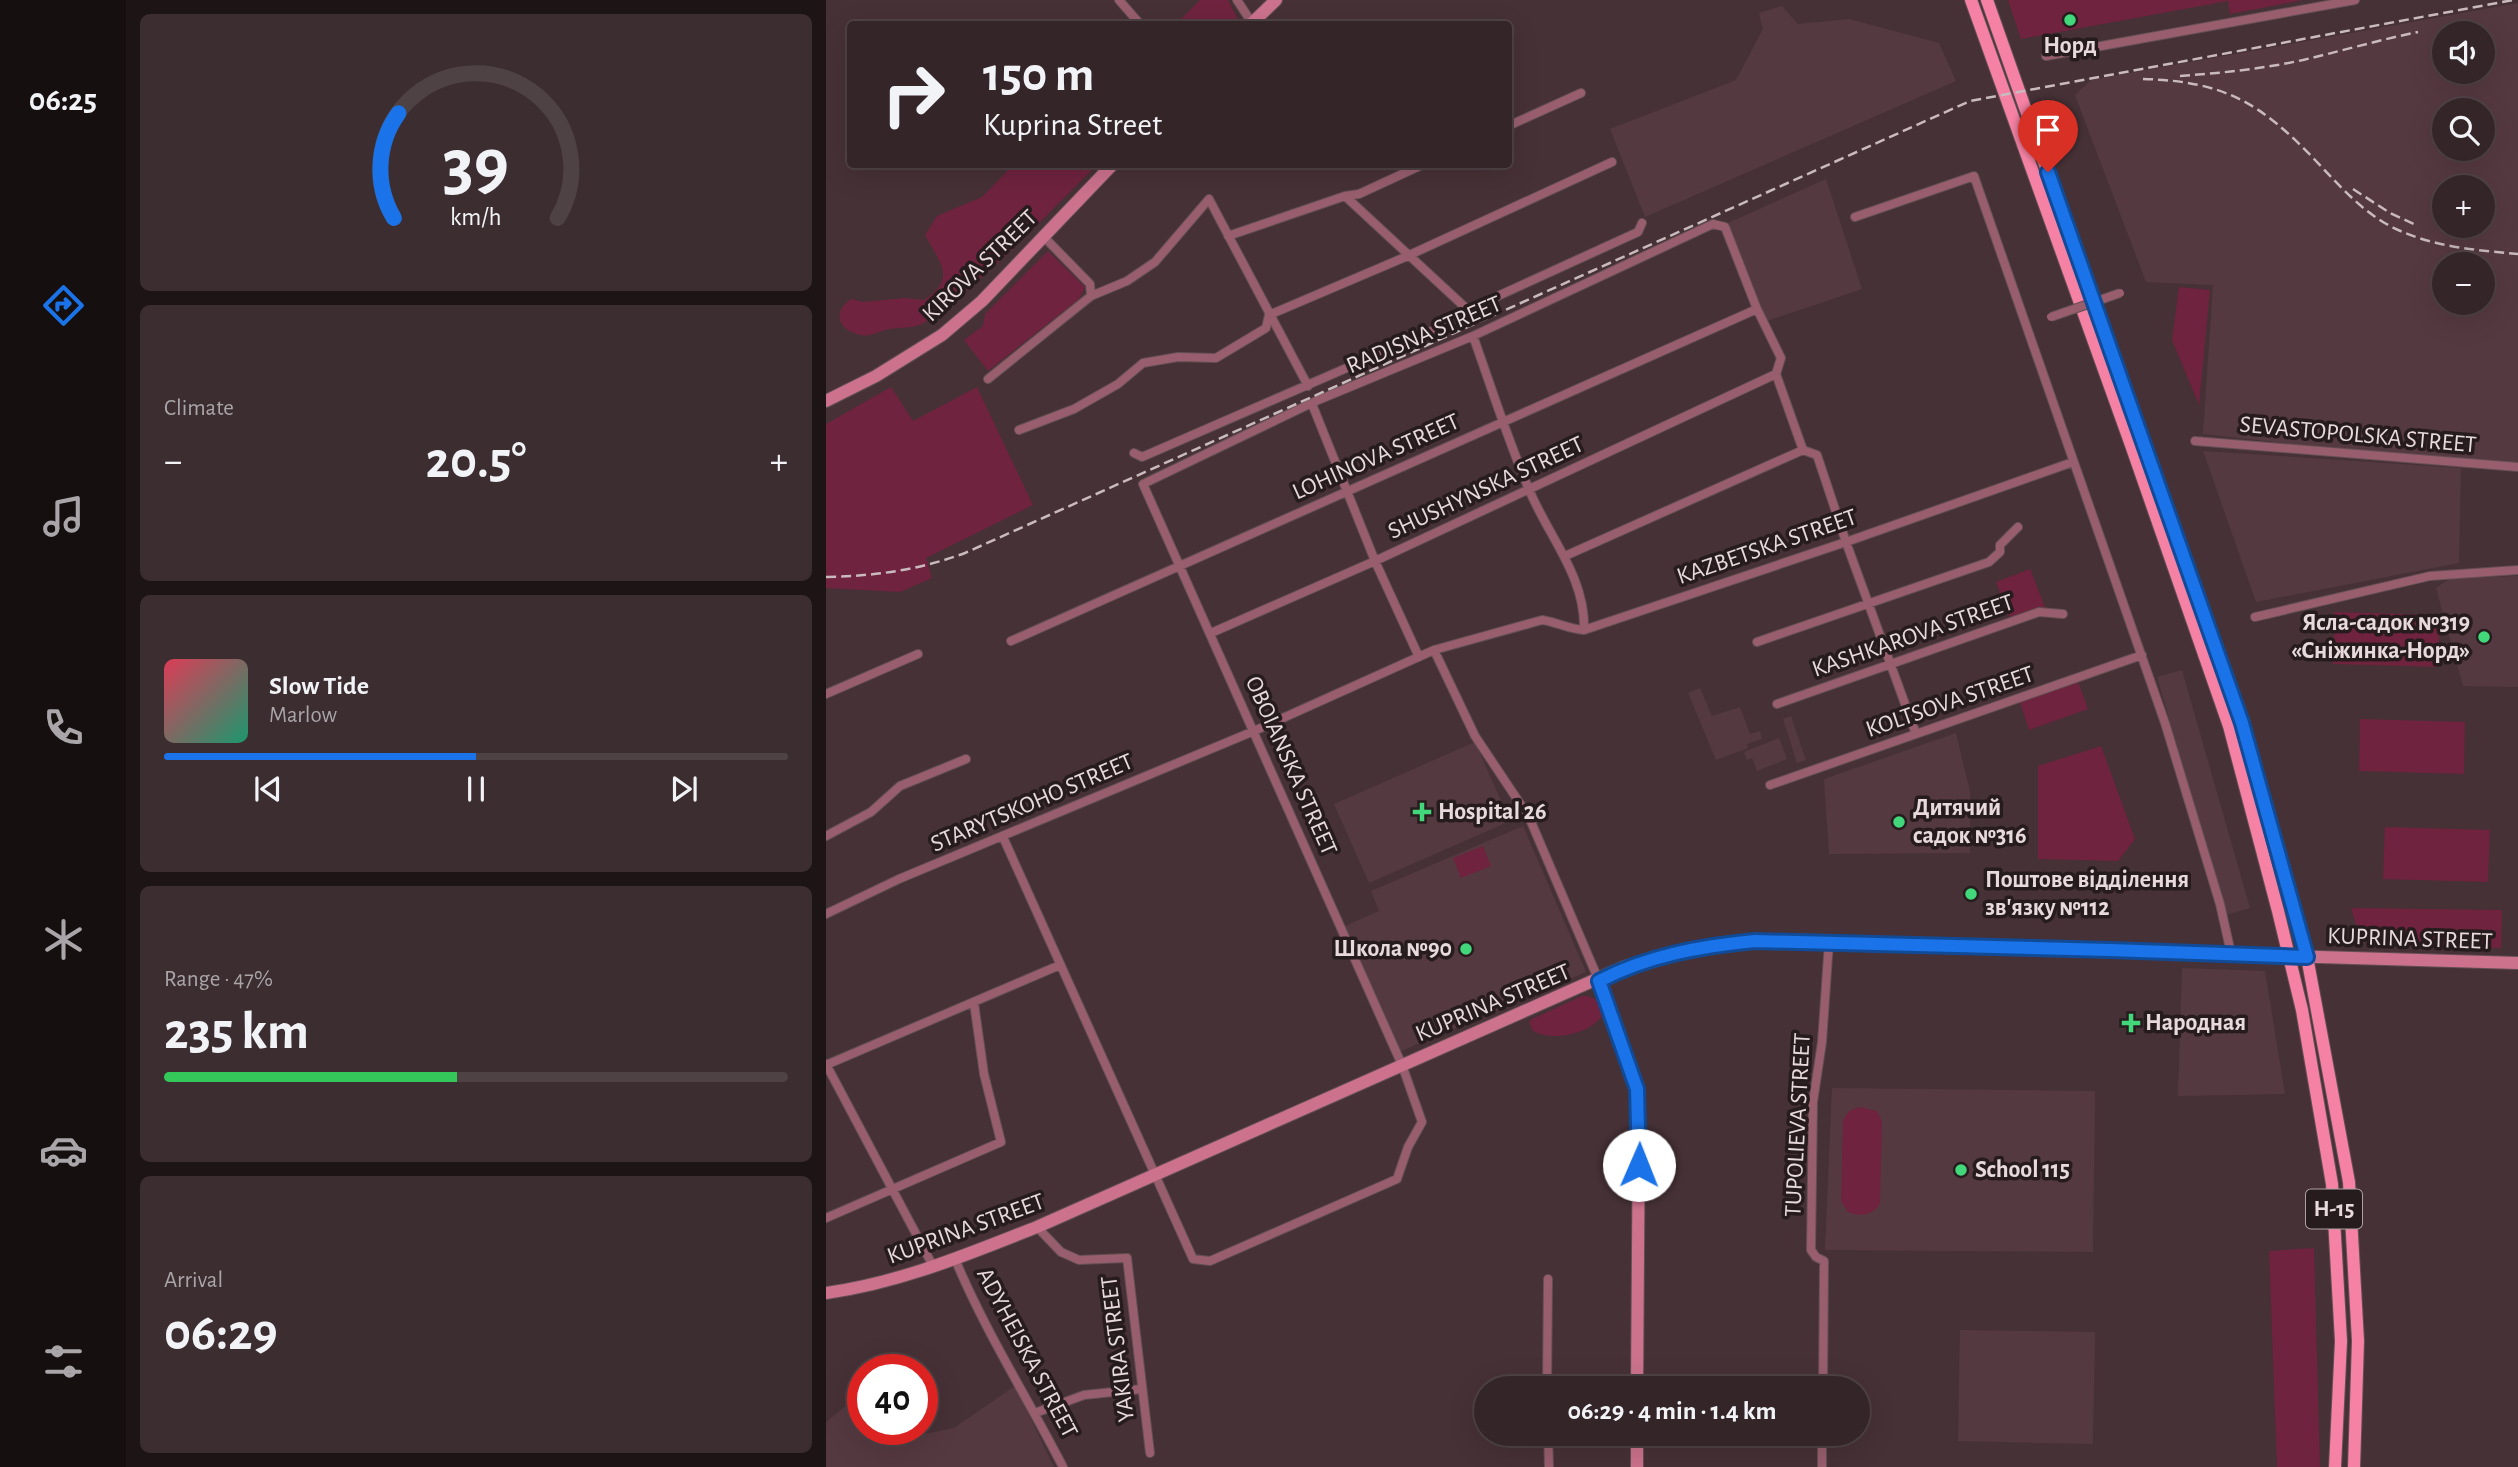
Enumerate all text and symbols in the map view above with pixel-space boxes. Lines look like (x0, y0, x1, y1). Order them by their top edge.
marker: Норд (2062, 12, 2078, 28)
map controls (2432, 21, 2495, 315)
button: sound (2432, 21, 2495, 84)
place label: Норд (2043, 34, 2097, 58)
icon: right (868, 49, 959, 140)
text: 150 m (983, 51, 1094, 100)
text: 06:25 (29, 84, 97, 116)
button: search (2432, 98, 2495, 161)
pin (2018, 100, 2078, 172)
text: Kuprina Street (983, 109, 1162, 141)
icon: arrive (2029, 111, 2067, 149)
text: 39 (443, 131, 509, 204)
button: + (2432, 175, 2495, 238)
text: km/h (450, 205, 502, 230)
street label: KIROVA STREET (918, 205, 1042, 326)
button: − (2432, 252, 2495, 315)
icon: directions (39, 281, 88, 330)
street label: RADISNA STREET (1343, 292, 1505, 378)
text: Climate (164, 397, 234, 420)
street label: LOHINOVA STREET (1289, 409, 1463, 505)
street label: SEVASTOPOLSKA STREET (2239, 413, 2478, 457)
street label: SHUSHYNSKA STREET (1385, 432, 1588, 544)
text: 20.5° (425, 435, 527, 487)
text: − (164, 443, 182, 481)
text: + (770, 443, 788, 481)
icon: music (39, 492, 88, 541)
street label: KAZBETSKA STREET (1674, 505, 1860, 589)
street label: KASHKAROVA STREET (1809, 590, 2017, 682)
place label: Ясла-садок №319 «Сніжинка-Норд» (2291, 611, 2470, 663)
marker: Ясла-садок №319 «Сніжинка-Норд» (2476, 629, 2492, 645)
street label: KOLTSOVA STREET (1863, 662, 2037, 742)
text: Slow Tide (269, 673, 369, 699)
street label: OBOIANSKA STREET (1241, 673, 1341, 859)
icon: phone (39, 703, 88, 752)
text: Marlow (269, 704, 337, 727)
street label: STARYTSKOHO STREET (927, 749, 1137, 856)
icon: previous (249, 770, 287, 808)
icon: pause (457, 770, 495, 808)
icon: next (665, 770, 703, 808)
place label: Дитячий садок №316 (1913, 796, 2027, 848)
place label: Hospital 26 (1438, 800, 1546, 824)
marker: Hospital 26 (1412, 802, 1432, 822)
marker: Дитячий садок №316 (1891, 814, 1907, 830)
place label: Поштове відділення зв'язку №112 (1985, 868, 2189, 920)
marker: Поштове відділення зв'язку №112 (1963, 886, 1979, 902)
icon: climate (39, 915, 88, 964)
street label: KUPRINA STREET (2327, 924, 2493, 954)
place label: Школа №90 (1334, 937, 1452, 961)
marker: Школа №90 (1458, 941, 1474, 957)
street label: KUPRINA STREET (1412, 960, 1574, 1046)
text: Range · 47% (164, 968, 273, 991)
text: 235 km (164, 1006, 309, 1058)
place label: Народная (2145, 1011, 2246, 1035)
marker: Народная (2123, 1015, 2139, 1031)
street label: TUPOLIEVA STREET (1781, 1032, 1815, 1218)
icon: car (39, 1126, 88, 1175)
position arrow (1602, 1128, 1676, 1202)
place label: School 115 (1975, 1158, 2070, 1182)
marker: School 115 (1953, 1162, 1969, 1178)
street label: KUPRINA STREET (884, 1189, 1048, 1269)
road number: Н-15 (2306, 1190, 2362, 1228)
street label: ADYHEISKA STREET (972, 1264, 1082, 1442)
text: Arrival (164, 1269, 223, 1292)
street label: YAKIRA STREET (1097, 1274, 1139, 1423)
text: 06:29 (164, 1307, 278, 1359)
icon: filters (39, 1337, 88, 1386)
speed limit sign: 40 (847, 1354, 938, 1445)
text: 06:29 · 4 min · 1.4 km (1567, 1398, 1777, 1424)

